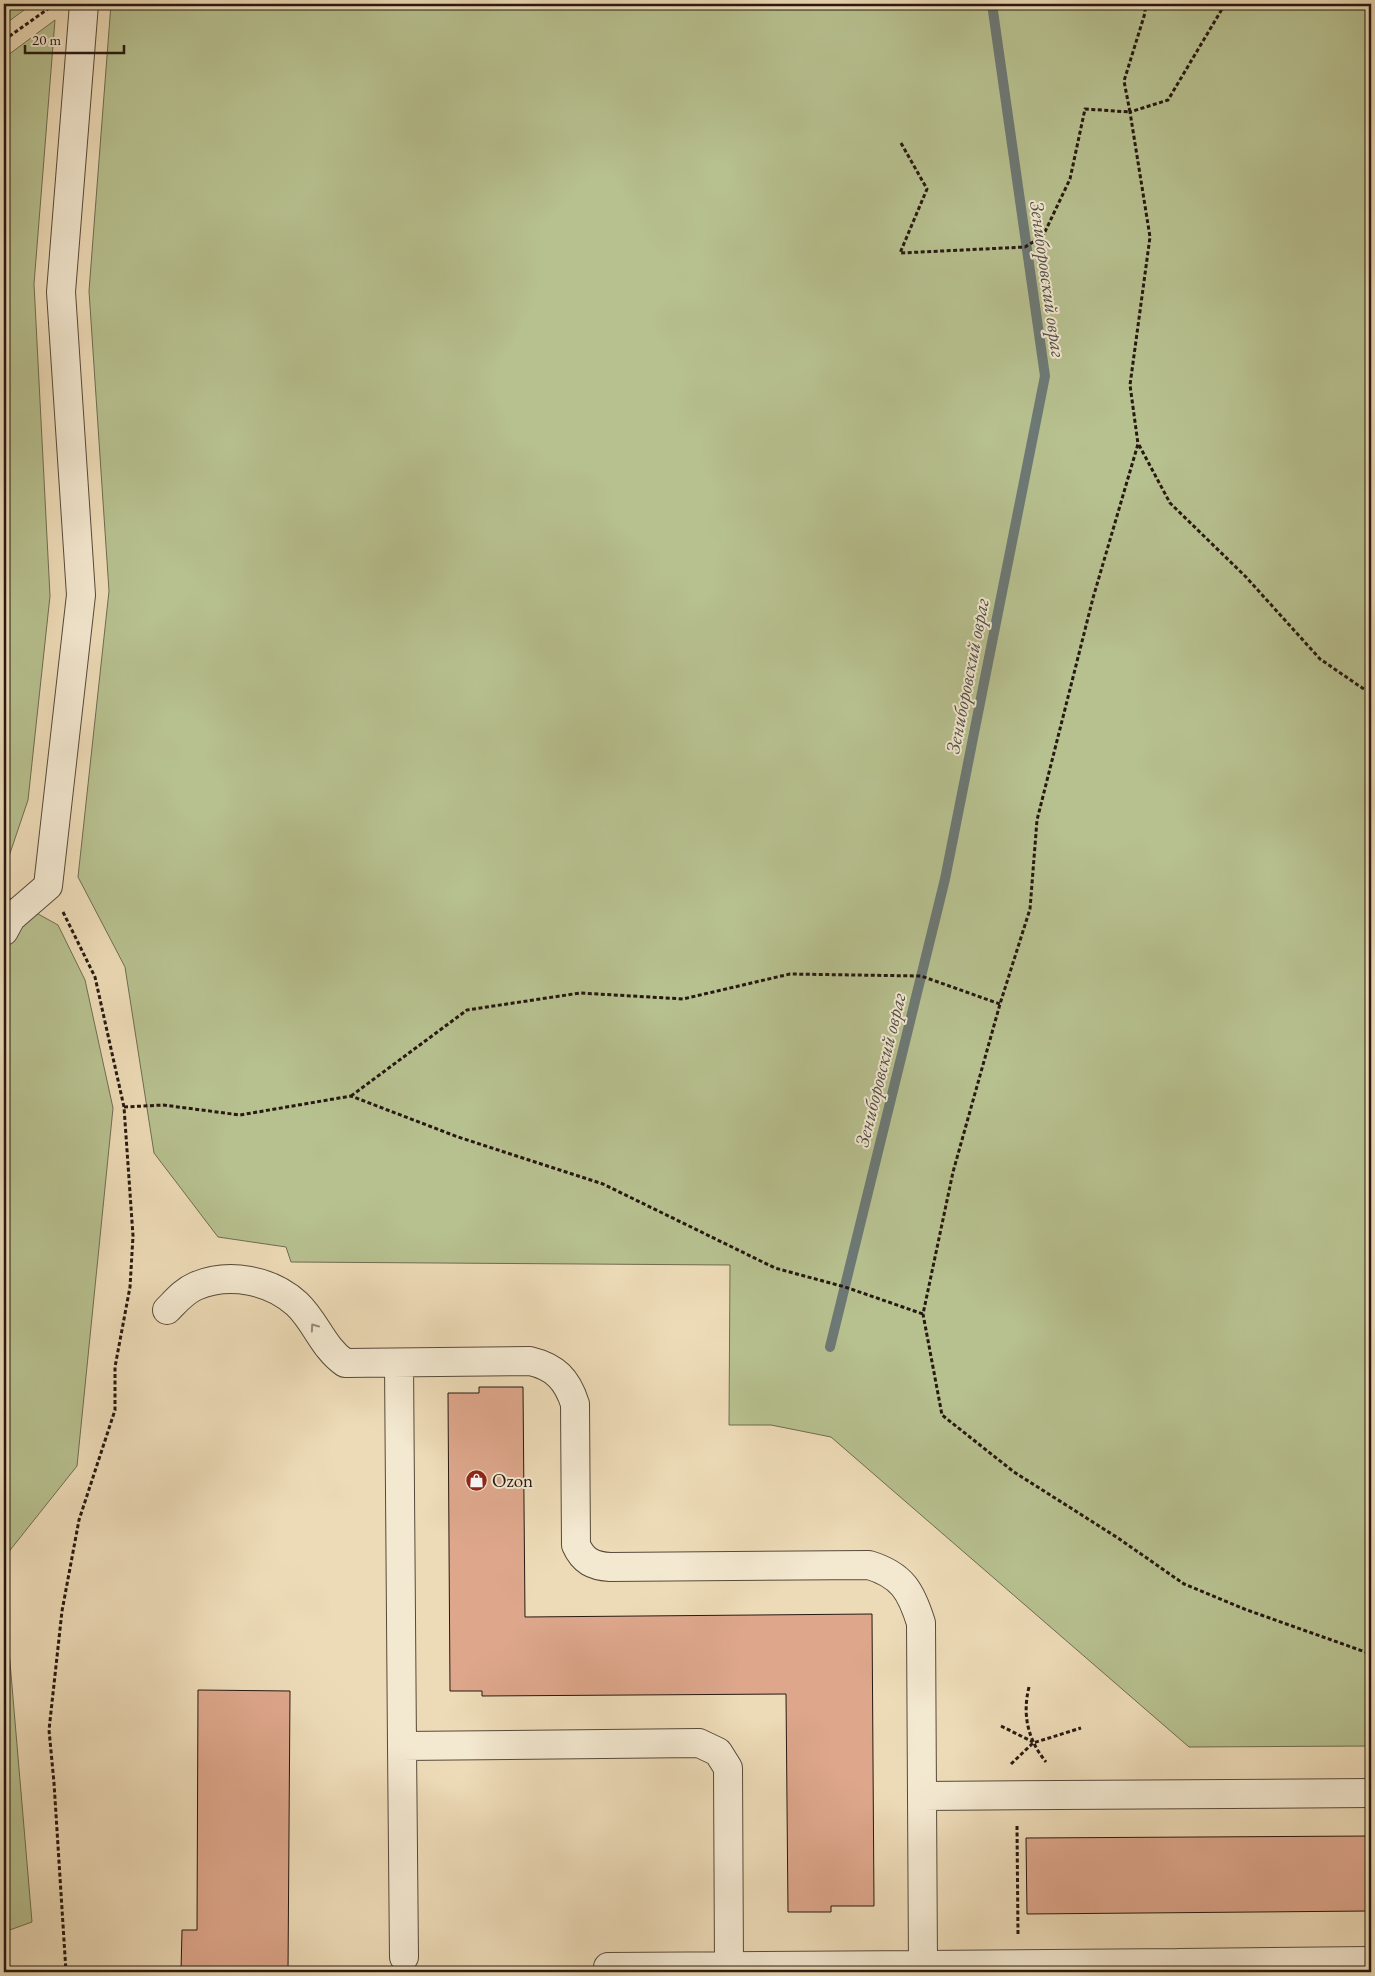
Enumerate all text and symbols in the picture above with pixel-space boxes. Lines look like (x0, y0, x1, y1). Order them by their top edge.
scale bar (25, 22, 124, 54)
text: 20 m (32, 30, 61, 49)
water label: Зениборовский овраг (1024, 199, 1072, 360)
water label: Зениборовский овраг (939, 595, 995, 756)
water label: Зениборовский овраг (848, 990, 912, 1150)
one-way arrow (311, 1323, 320, 1332)
shop icon: Ozon (464, 1468, 488, 1492)
place label: Ozon (492, 1468, 533, 1493)

